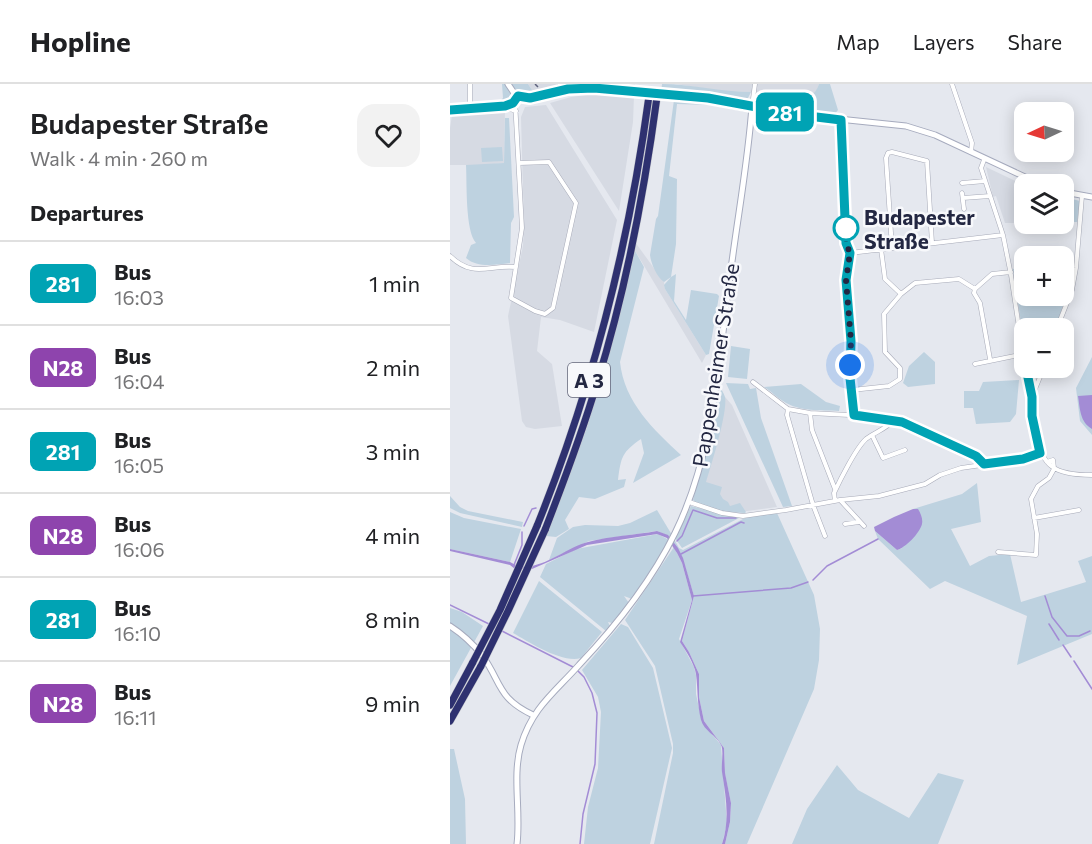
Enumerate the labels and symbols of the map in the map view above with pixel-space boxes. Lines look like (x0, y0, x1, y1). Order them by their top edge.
line badge: 281 (750, 93, 820, 132)
north arrow (1014, 102, 1074, 162)
place label: Budapester Straße (864, 204, 975, 253)
marker: Budapester Straße (833, 215, 859, 241)
street label: Pappenheimer Straße (687, 261, 743, 469)
your location (835, 350, 865, 380)
road number: A 3 (568, 363, 610, 397)

